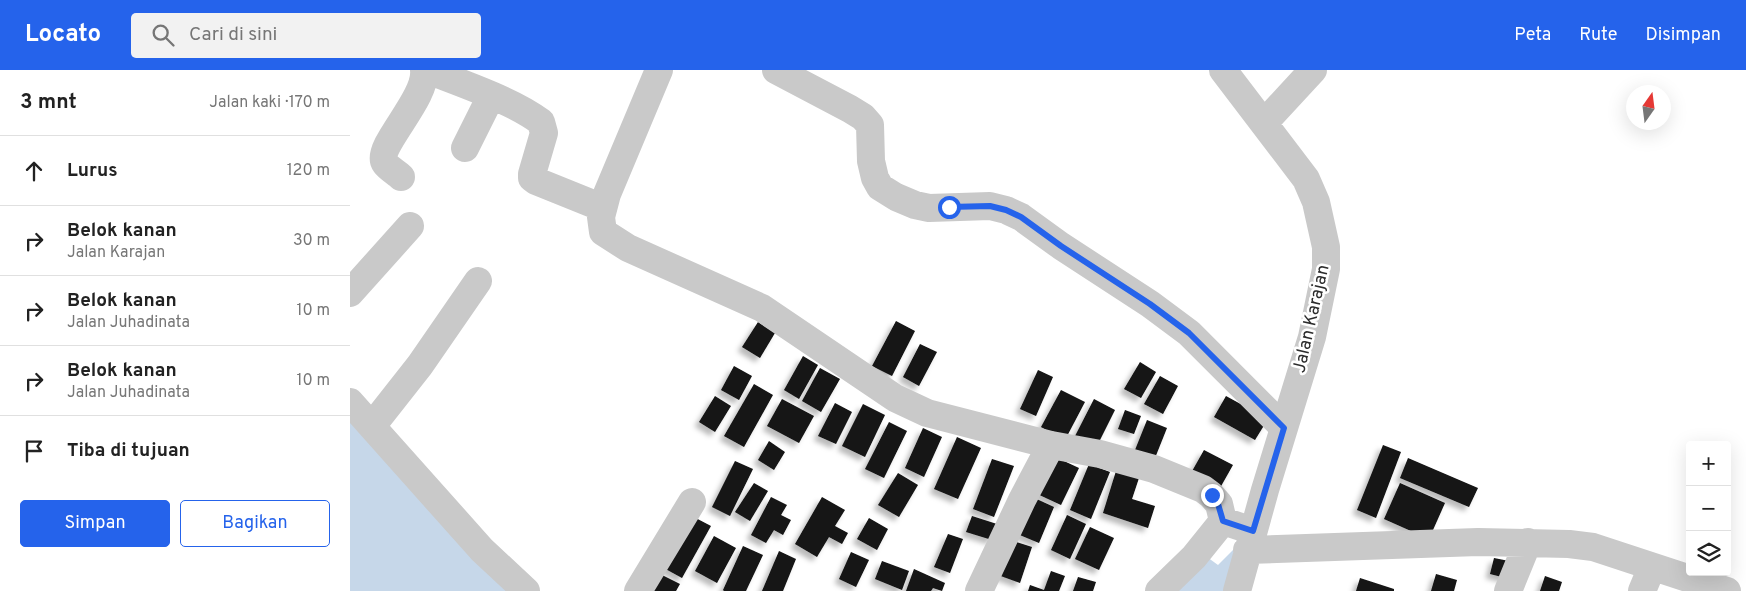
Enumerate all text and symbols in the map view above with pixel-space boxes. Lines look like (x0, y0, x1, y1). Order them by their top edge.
search box (131, 13, 481, 58)
text: Locato (25, 20, 101, 50)
icon: search (149, 21, 177, 49)
text: Cari di sini (189, 23, 277, 47)
text: Peta (1514, 24, 1551, 47)
text: Rute (1579, 24, 1617, 47)
text: Disimpan (1645, 24, 1721, 47)
north arrow (1626, 85, 1671, 130)
text: 3 mnt (20, 89, 77, 116)
text: Jalan kaki · 170 m (209, 93, 330, 113)
icon: ahead (20, 157, 48, 185)
text: Lurus (67, 159, 118, 183)
text: 120 m (287, 161, 330, 181)
route start (938, 196, 961, 219)
text: Belok kanan (67, 219, 177, 243)
icon: right (20, 227, 48, 255)
text: 30 m (293, 231, 330, 251)
text: Jalan Karajan (67, 243, 165, 263)
street label: Jalan Karajan (1288, 263, 1336, 375)
text: Belok kanan (67, 289, 177, 313)
icon: right (20, 297, 48, 325)
text: 10 m (296, 301, 330, 321)
text: Jalan Juhadinata (67, 313, 190, 333)
text: Belok kanan (67, 359, 177, 383)
icon: right (20, 367, 48, 395)
text: 10 m (296, 371, 330, 391)
text: Jalan Juhadinata (67, 383, 190, 403)
icon: arrive (20, 437, 48, 465)
text: Tiba di tujuan (67, 439, 190, 463)
map controls (1686, 441, 1731, 576)
button: + (1686, 441, 1731, 486)
route end (1201, 484, 1224, 507)
button: − (1686, 486, 1731, 531)
button: Simpan (20, 500, 170, 547)
button: Bagikan (180, 500, 330, 547)
button: layers (1686, 531, 1731, 576)

